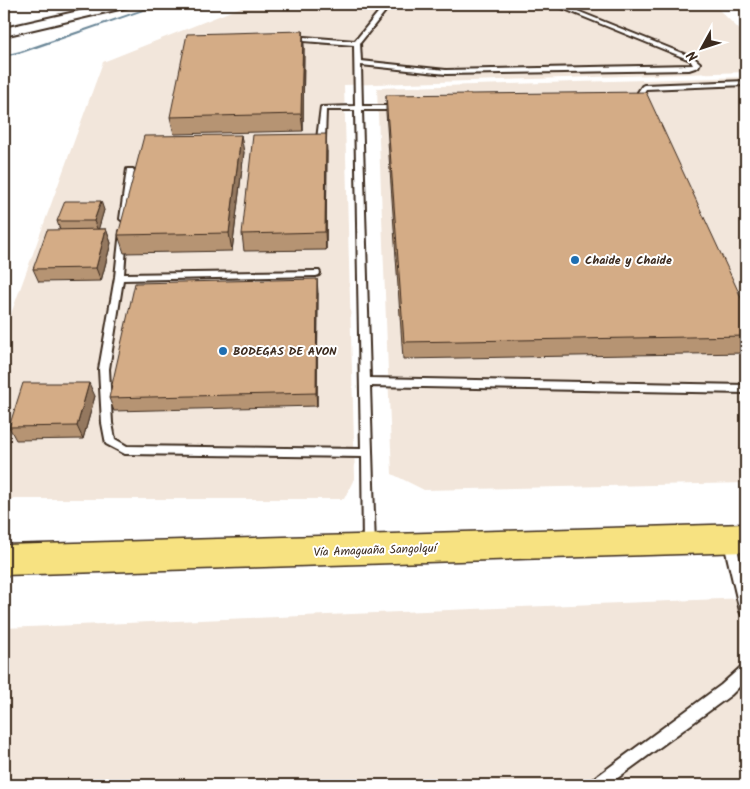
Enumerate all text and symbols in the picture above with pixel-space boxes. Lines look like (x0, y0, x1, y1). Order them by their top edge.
north arrow (678, 22, 728, 72)
text: N (681, 45, 704, 66)
place label: Chaide y Chaide (585, 251, 672, 270)
marker: Chaide y Chaide (569, 254, 581, 266)
place label: BODEGAS DE AVON (233, 342, 337, 361)
marker: BODEGAS DE AVON (217, 345, 229, 357)
street label: Vía Amaguaña Sangolquí (313, 539, 439, 562)

